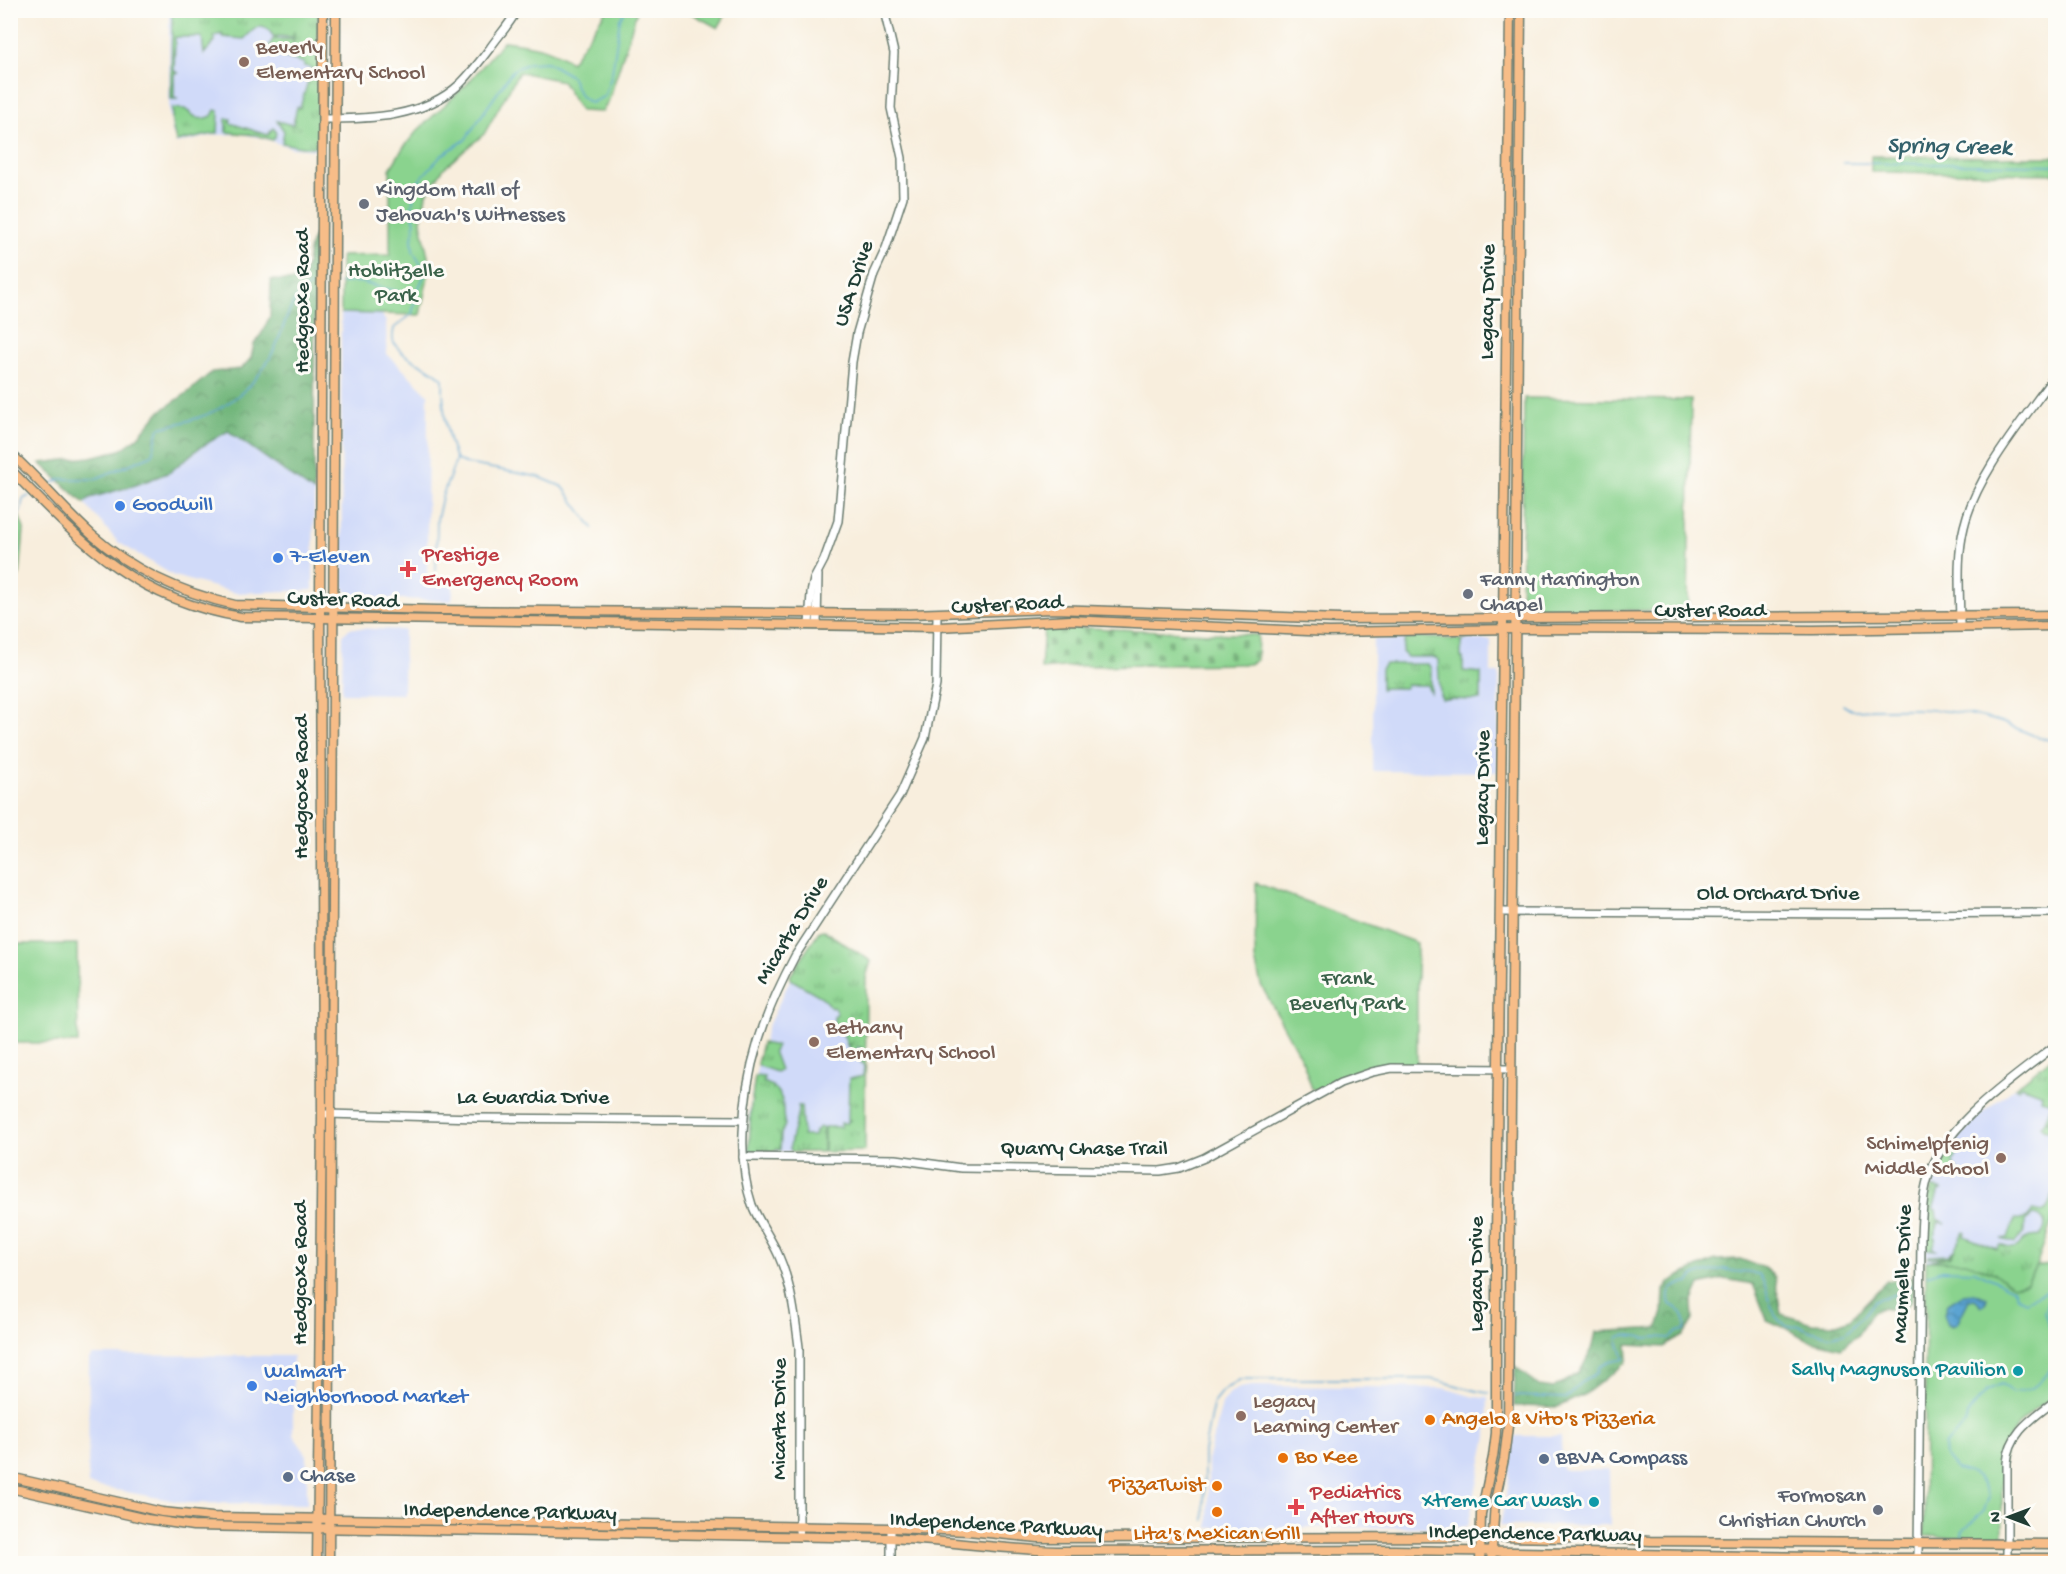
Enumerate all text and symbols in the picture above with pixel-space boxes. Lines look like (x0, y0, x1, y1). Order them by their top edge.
place label: Beverly Elementary School (255, 36, 426, 87)
marker: Beverly Elementary School (237, 55, 251, 69)
water label: Spring Creek (1887, 132, 2014, 164)
place label: Kingdom Hall of Jehovah's Witnesses (376, 178, 566, 229)
marker: Kingdom Hall of Jehovah's Witnesses (357, 197, 371, 211)
street label: Hedgcoxe Road (291, 227, 317, 373)
street label: USA Drive (829, 237, 881, 330)
street label: Legacy Drive (1475, 243, 1503, 360)
park label: Hoblitzelle Park (348, 259, 445, 310)
place label: Goodwill (132, 493, 213, 519)
marker: Goodwill (113, 499, 127, 513)
place label: Prestige Emergency Room (421, 543, 579, 594)
place label: 7-Eleven (289, 545, 370, 571)
marker: 7-Eleven (271, 551, 285, 565)
marker: Prestige Emergency Room (399, 560, 417, 578)
place label: Fanny Harrington Chapel (1479, 568, 1640, 619)
street label: Custer Road (287, 586, 401, 616)
marker: Fanny Harrington Chapel (1461, 587, 1475, 601)
street label: Custer Road (951, 590, 1066, 622)
street label: Custer Road (1654, 599, 1768, 625)
street label: Hedgcoxe Road (290, 713, 316, 859)
street label: Legacy Drive (1470, 729, 1498, 846)
street label: Micarta Drive (750, 872, 836, 990)
street label: Old Orchard Drive (1697, 882, 1860, 908)
park label: Frank Beverly Park (1289, 967, 1406, 1018)
place label: Bethany Elementary School (825, 1016, 996, 1067)
marker: Bethany Elementary School (807, 1035, 821, 1049)
street label: La Guardia Drive (457, 1086, 610, 1112)
place label: Schimelpfenig Middle School (1865, 1132, 1989, 1183)
street label: Quarry Chase Trail (1000, 1137, 1168, 1163)
marker: Schimelpfenig Middle School (1994, 1151, 2008, 1165)
street label: Hedgcoxe Road (289, 1199, 315, 1345)
street label: Maumelle Drive (1889, 1203, 1919, 1344)
street label: Legacy Drive (1465, 1216, 1491, 1332)
street label: Micarta Drive (768, 1357, 794, 1480)
place label: Sally Magnuson Pavilion (1792, 1358, 2007, 1384)
place label: Walmart Neighborhood Market (264, 1360, 470, 1411)
marker: Sally Magnuson Pavilion (2011, 1364, 2025, 1378)
marker: Walmart Neighborhood Market (245, 1379, 259, 1393)
place label: Legacy Learning Center (1253, 1390, 1400, 1441)
place label: Angelo & Vito's Pizzeria (1442, 1407, 1656, 1433)
marker: Legacy Learning Center (1234, 1409, 1248, 1423)
marker: Angelo & Vito's Pizzeria (1423, 1413, 1437, 1427)
place label: Bo Kee (1294, 1445, 1358, 1471)
place label: BBVA Compass (1555, 1446, 1688, 1472)
marker: Bo Kee (1276, 1451, 1290, 1465)
marker: BBVA Compass (1537, 1452, 1551, 1466)
place label: Chase (300, 1464, 356, 1490)
marker: Chase (281, 1470, 295, 1484)
place label: PizzaTwist (1108, 1473, 1207, 1499)
marker: PizzaTwist (1210, 1479, 1224, 1493)
place label: Pediatrics After Hours (1309, 1481, 1414, 1532)
place label: Formosan Christian Church (1719, 1484, 1867, 1535)
north arrow (1979, 1487, 2039, 1547)
place label: Xtreme Car Wash (1421, 1489, 1582, 1515)
marker: Xtreme Car Wash (1587, 1495, 1601, 1509)
street label: Independence Parkway (403, 1498, 617, 1528)
marker: Pediatrics After Hours (1287, 1498, 1305, 1516)
marker: Formosan Christian Church (1871, 1503, 1885, 1517)
marker: Lita's Mexican Grill (1210, 1505, 1224, 1519)
street label: Independence Parkway (889, 1507, 1103, 1545)
text: N (1988, 1511, 2007, 1522)
street label: Independence Parkway (1428, 1520, 1642, 1550)
place label: Lita's Mexican Grill (1133, 1522, 1301, 1548)

